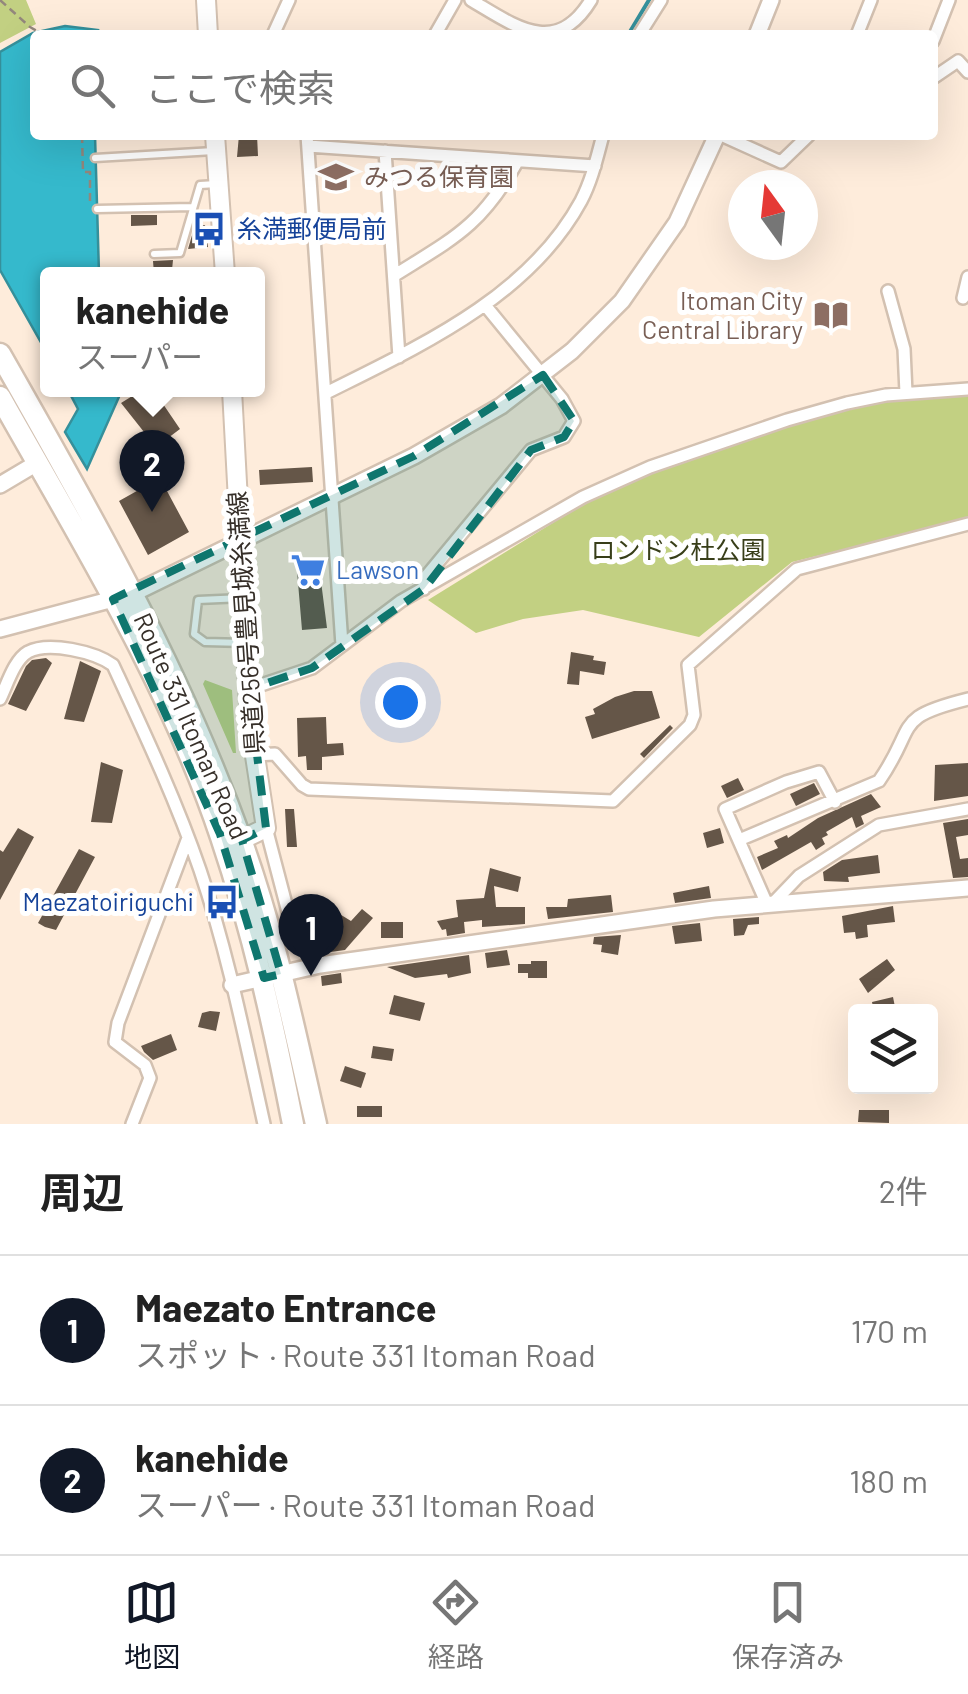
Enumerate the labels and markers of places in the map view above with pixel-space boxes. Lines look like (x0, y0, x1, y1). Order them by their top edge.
school or university icon: みつる保育園 (317, 158, 355, 196)
place label: みつる保育園 (364, 161, 514, 191)
bus stop icon: 糸満郵便局前 (190, 210, 228, 248)
place label: 糸満郵便局前 (237, 213, 387, 243)
place label: Itoman City Central Library (642, 285, 803, 344)
library icon: Itoman City Central Library (812, 296, 850, 334)
pin: 2 (120, 430, 184, 512)
supermarket icon: Lawson (289, 551, 327, 589)
place label: Lawson (336, 554, 419, 584)
bus stop icon: Maezatoiriguchi (203, 883, 241, 921)
place label: Maezatoiriguchi (22, 886, 194, 916)
pin: 1 (278, 894, 344, 976)

